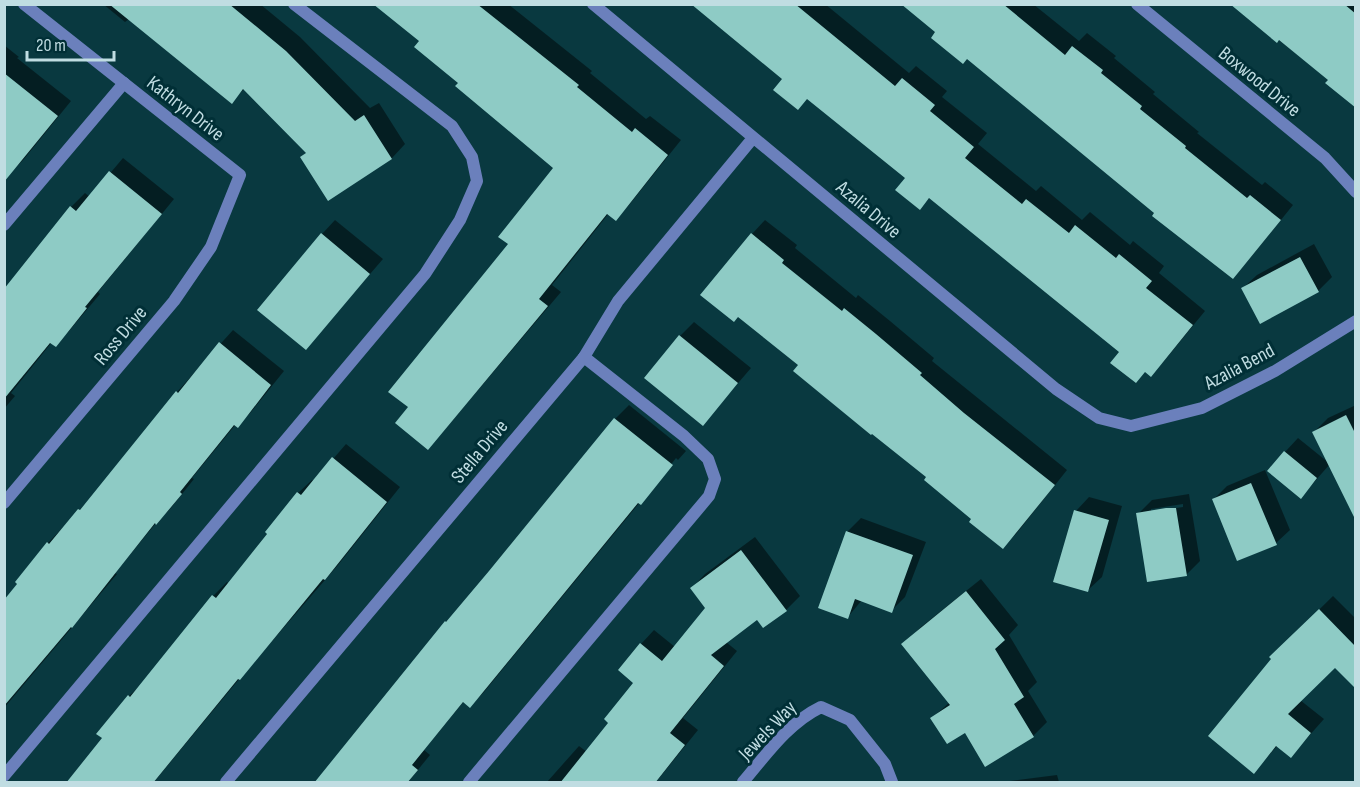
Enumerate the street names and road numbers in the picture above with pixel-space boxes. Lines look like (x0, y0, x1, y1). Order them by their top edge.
street label: Boxwood Drive (1213, 41, 1305, 122)
street label: Kathryn Drive (142, 71, 229, 146)
street label: Azalia Drive (830, 175, 906, 244)
street label: Ross Drive (89, 301, 152, 370)
street label: Azalia Bend (1199, 338, 1279, 396)
street label: Stella Drive (446, 415, 513, 488)
street label: Jewels Way (733, 696, 802, 766)

